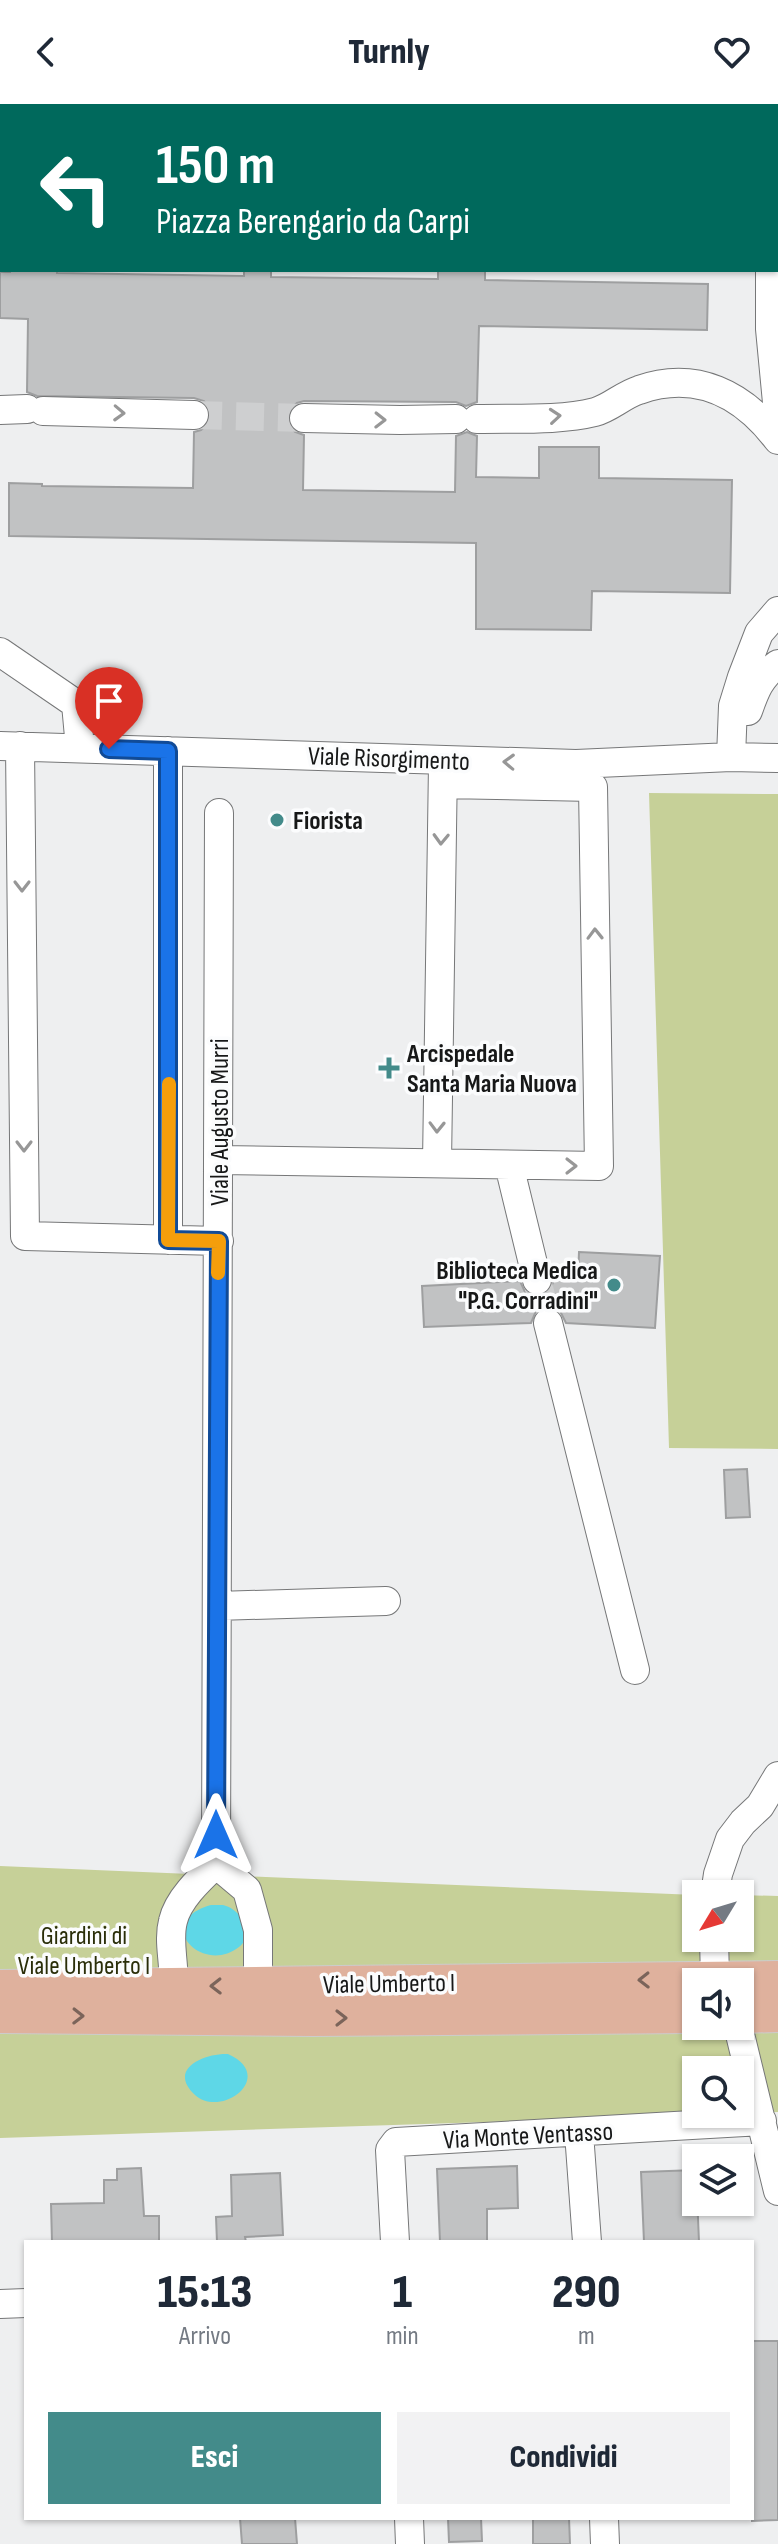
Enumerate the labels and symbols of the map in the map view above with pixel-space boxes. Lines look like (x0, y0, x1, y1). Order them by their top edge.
one-way arrow (113, 404, 126, 421)
one-way arrow (549, 408, 562, 425)
one-way arrow (374, 411, 387, 429)
pin (75, 667, 143, 749)
street label: Viale Risorgimento (308, 741, 470, 778)
one-way arrow (502, 754, 515, 771)
place label: Fiorista (293, 806, 363, 837)
marker: Fiorista (268, 811, 286, 829)
one-way arrow (433, 833, 450, 846)
one-way arrow (13, 880, 31, 893)
one-way arrow (587, 927, 604, 940)
street label: Viale Augusto Murri (205, 1038, 236, 1206)
place label: Arcispedale Santa Maria Nuova (406, 1039, 577, 1100)
marker: Arcispedale Santa Maria Nuova (378, 1057, 400, 1079)
one-way arrow (429, 1121, 446, 1134)
one-way arrow (15, 1140, 33, 1153)
one-way arrow (565, 1157, 578, 1175)
place label: Biblioteca Medica "P.G. Corradini" (436, 1256, 598, 1317)
marker: Biblioteca Medica "P.G. Corradini" (605, 1276, 623, 1294)
position arrow (174, 1793, 258, 1877)
north arrow (682, 1880, 754, 1952)
park label: Giardini di Viale Umberto I (18, 1921, 150, 1982)
street label: Viale Umberto I (323, 1968, 456, 2001)
one-way arrow (637, 1971, 650, 1989)
one-way arrow (209, 1977, 222, 1995)
one-way arrow (72, 2007, 85, 2025)
one-way arrow (335, 2009, 348, 2027)
street label: Via Monte Ventasso (442, 2117, 614, 2156)

